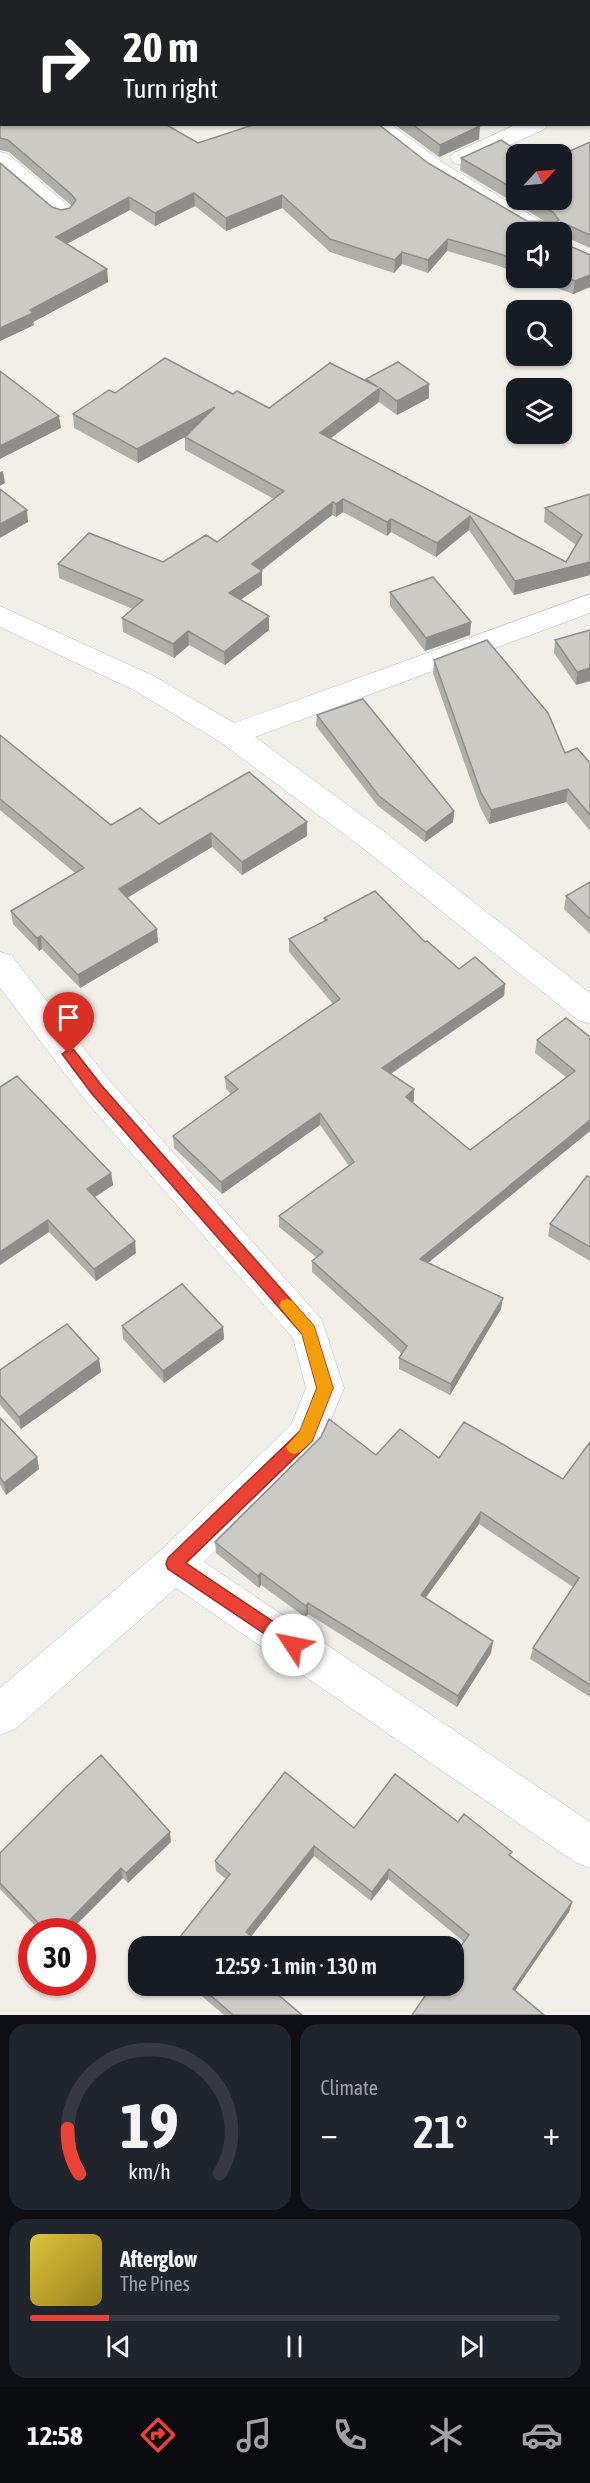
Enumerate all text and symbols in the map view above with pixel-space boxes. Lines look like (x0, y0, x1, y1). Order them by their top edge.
text: 20 m (123, 23, 198, 71)
icon: right (24, 24, 102, 102)
text: Turn right (123, 73, 218, 104)
north arrow (506, 144, 572, 210)
map controls (506, 144, 572, 444)
button: sound (506, 222, 572, 288)
button: search (506, 300, 572, 366)
button: layers (506, 378, 572, 444)
pin (43, 992, 94, 1054)
icon: arrive (52, 1001, 85, 1034)
position arrow (261, 1613, 325, 1677)
speed limit sign: 30 (18, 1918, 96, 1996)
text: 12:59 · 1 min · 130 m (215, 1953, 377, 1979)
text: Climate (321, 2076, 378, 2099)
text: 19 (120, 2090, 179, 2161)
text: 21° (413, 2106, 468, 2158)
text: − (321, 2114, 338, 2152)
text: + (543, 2114, 560, 2152)
text: km/h (128, 2159, 171, 2184)
text: Afterglow (120, 2246, 197, 2272)
text: The Pines (120, 2272, 190, 2295)
icon: previous (102, 2330, 135, 2363)
icon: pause (278, 2330, 311, 2363)
icon: next (455, 2330, 488, 2363)
icon: directions (137, 2414, 179, 2456)
icon: music (233, 2414, 275, 2456)
icon: phone (329, 2414, 371, 2456)
icon: climate (425, 2414, 467, 2456)
icon: car (521, 2414, 563, 2456)
text: 12:58 (27, 2420, 83, 2451)

